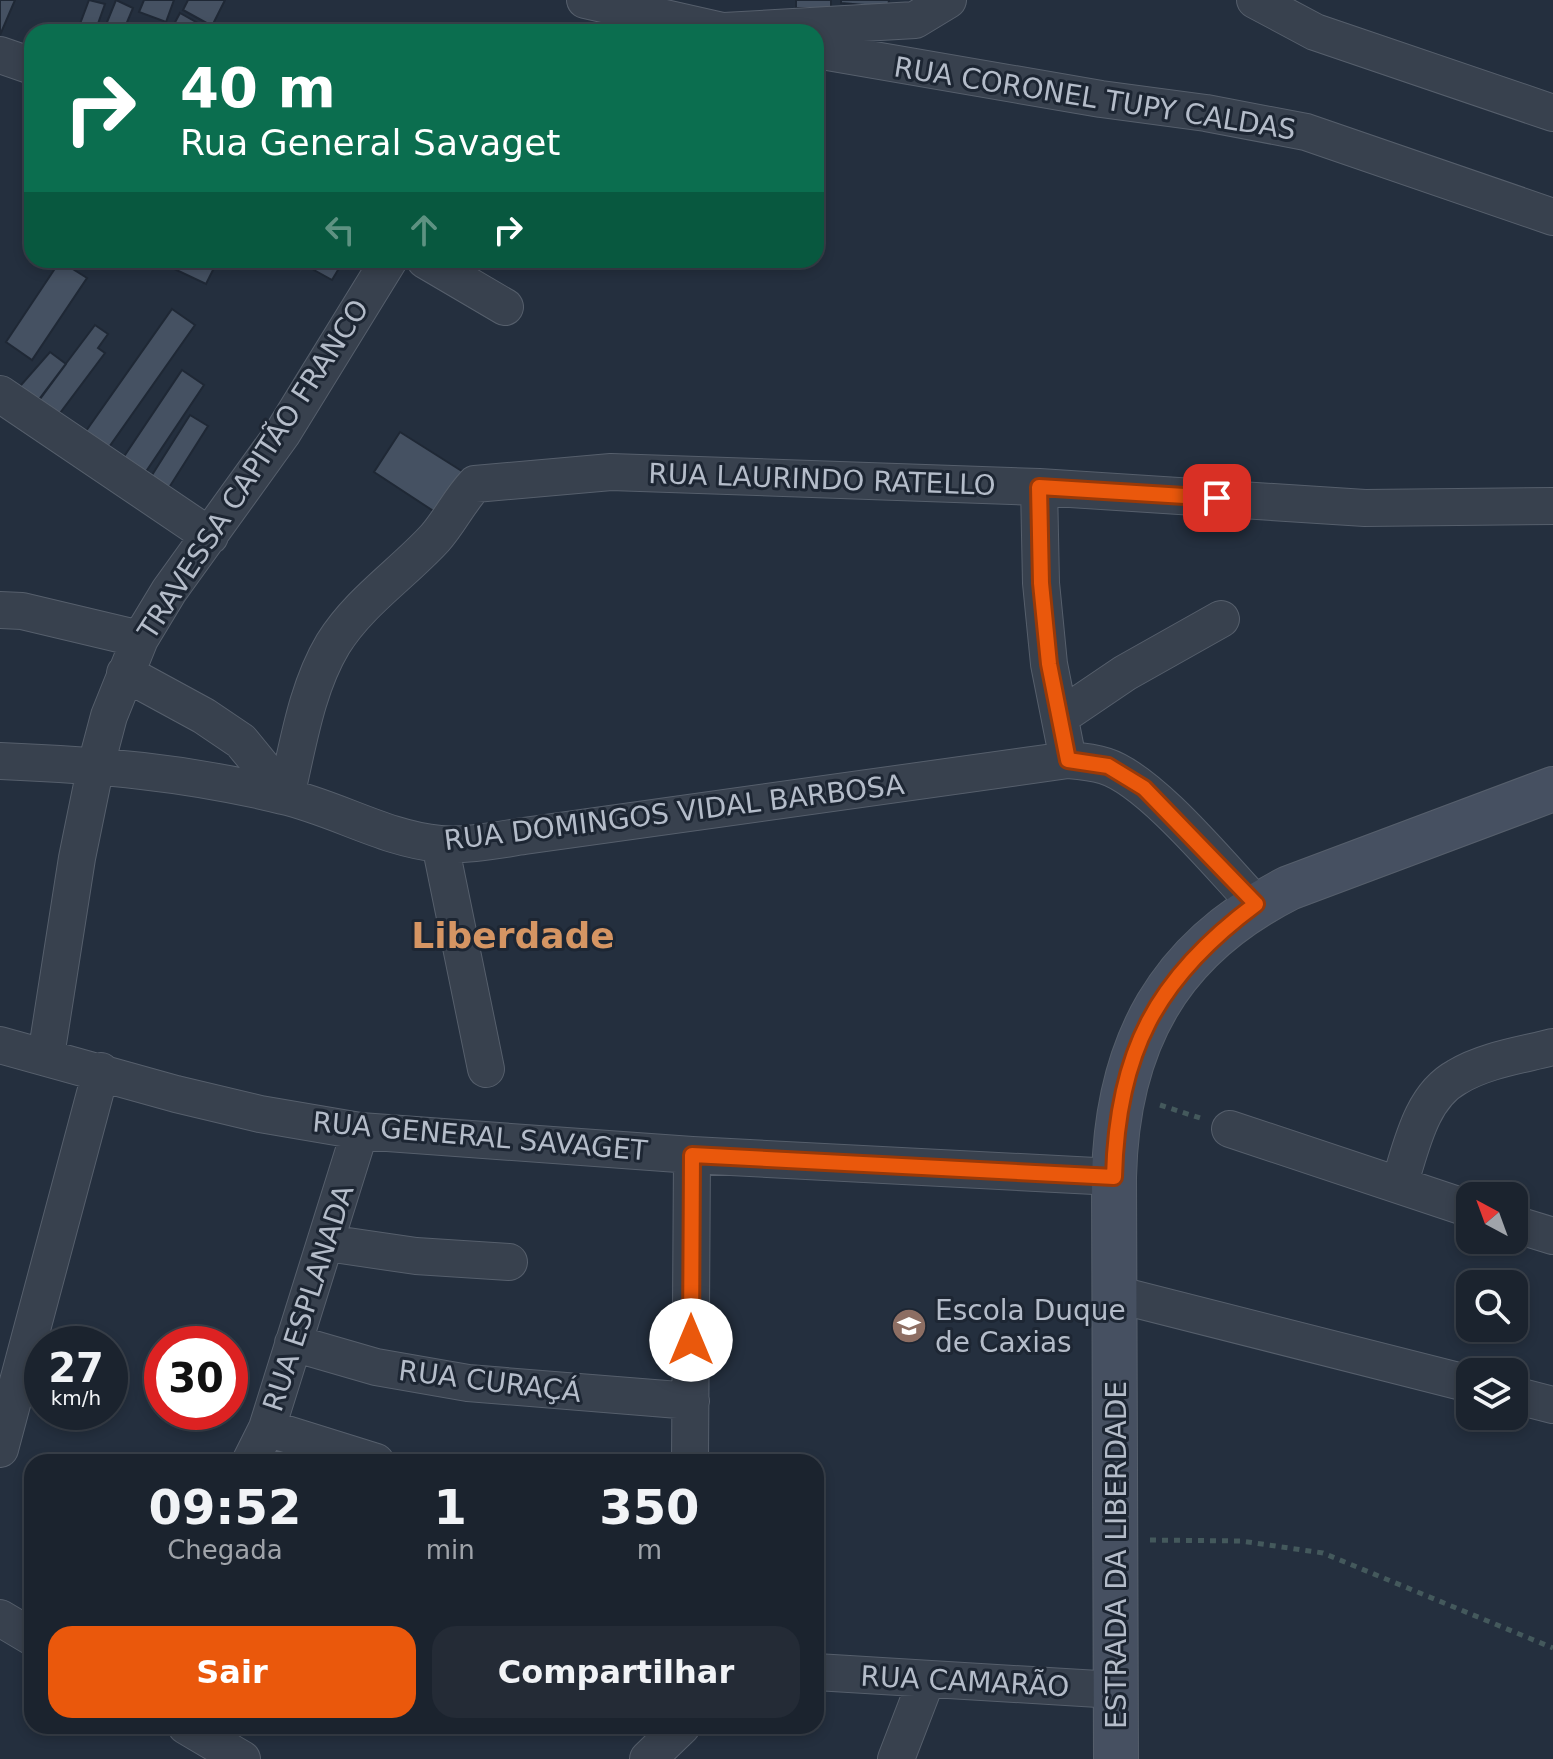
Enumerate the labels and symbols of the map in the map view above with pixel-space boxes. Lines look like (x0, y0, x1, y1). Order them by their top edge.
street label: RUA CORONEL TUPY CALDAS (892, 50, 1298, 147)
street label: TRAVESSA CAPITÃO FRANCO (131, 293, 376, 646)
street label: RUA LAURINDO RATELLO (648, 457, 996, 502)
pin (1183, 464, 1251, 532)
street label: RUA DOMINGOS VIDAL BARBOSA (442, 768, 906, 857)
district label: Liberdade (411, 915, 615, 956)
street label: RUA GENERAL SAVAGET (311, 1105, 650, 1168)
street label: RUA ESPLANADA (256, 1181, 361, 1416)
north arrow (1456, 1182, 1528, 1254)
place label: Escola Duque de Caxias (935, 1294, 1126, 1359)
position arrow (649, 1298, 733, 1382)
school or university icon: Escola Duque de Caxias (890, 1307, 928, 1345)
speed limit sign: 30 (144, 1326, 248, 1430)
street label: RUA CURAÇÁ (397, 1353, 583, 1409)
street label: ESTRADA DA LIBERDADE (1100, 1381, 1133, 1729)
street label: RUA CAMARÃO (860, 1660, 1070, 1703)

